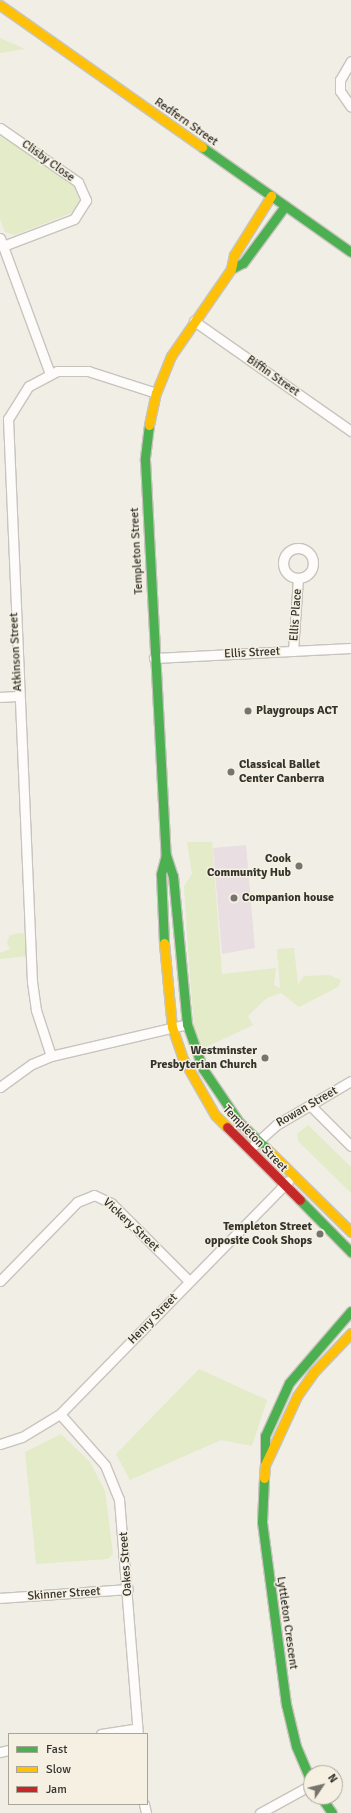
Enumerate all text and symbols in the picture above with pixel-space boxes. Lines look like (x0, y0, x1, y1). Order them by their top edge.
street label: Redfern Street (151, 95, 221, 149)
street label: Clisby Close (19, 137, 77, 185)
street label: Biffin Street (244, 352, 302, 400)
street label: Templeton Street (128, 507, 146, 595)
street label: Ellis Place (287, 588, 305, 642)
street label: Atkinson Street (7, 612, 25, 692)
street label: Ellis Street (224, 644, 280, 662)
place label: Playgroups ACT (256, 704, 338, 718)
marker: Playgroups ACT (243, 706, 253, 716)
place label: Classical Ballet Center Canberra (239, 758, 324, 786)
marker: Classical Ballet Center Canberra (226, 767, 236, 777)
place label: Cook Community Hub (207, 852, 291, 880)
marker: Cook Community Hub (294, 861, 304, 871)
place label: Companion house (242, 891, 334, 905)
marker: Companion house (229, 893, 239, 903)
place label: Westminster Presbyterian Church (150, 1044, 257, 1072)
marker: Westminster Presbyterian Church (260, 1053, 270, 1063)
street label: Rowan Street (274, 1084, 340, 1130)
street label: Templeton Street (220, 1103, 290, 1175)
street label: Vickery Street (100, 1195, 162, 1255)
place label: Templeton Street opposite Cook Shops (205, 1220, 312, 1248)
marker: Templeton Street opposite Cook Shops (315, 1229, 325, 1239)
street label: Henry Street (125, 1291, 181, 1347)
street label: Oakes Street (117, 1531, 135, 1597)
street label: Lyttleton Crescent (273, 1576, 301, 1670)
street label: Skinner Street (27, 1584, 101, 1604)
legend (8, 1733, 148, 1805)
text: Fast (46, 1742, 67, 1757)
text: Slow (46, 1762, 71, 1777)
north arrow (303, 1765, 343, 1805)
text: N (325, 1772, 340, 1785)
text: Jam (46, 1782, 67, 1797)

